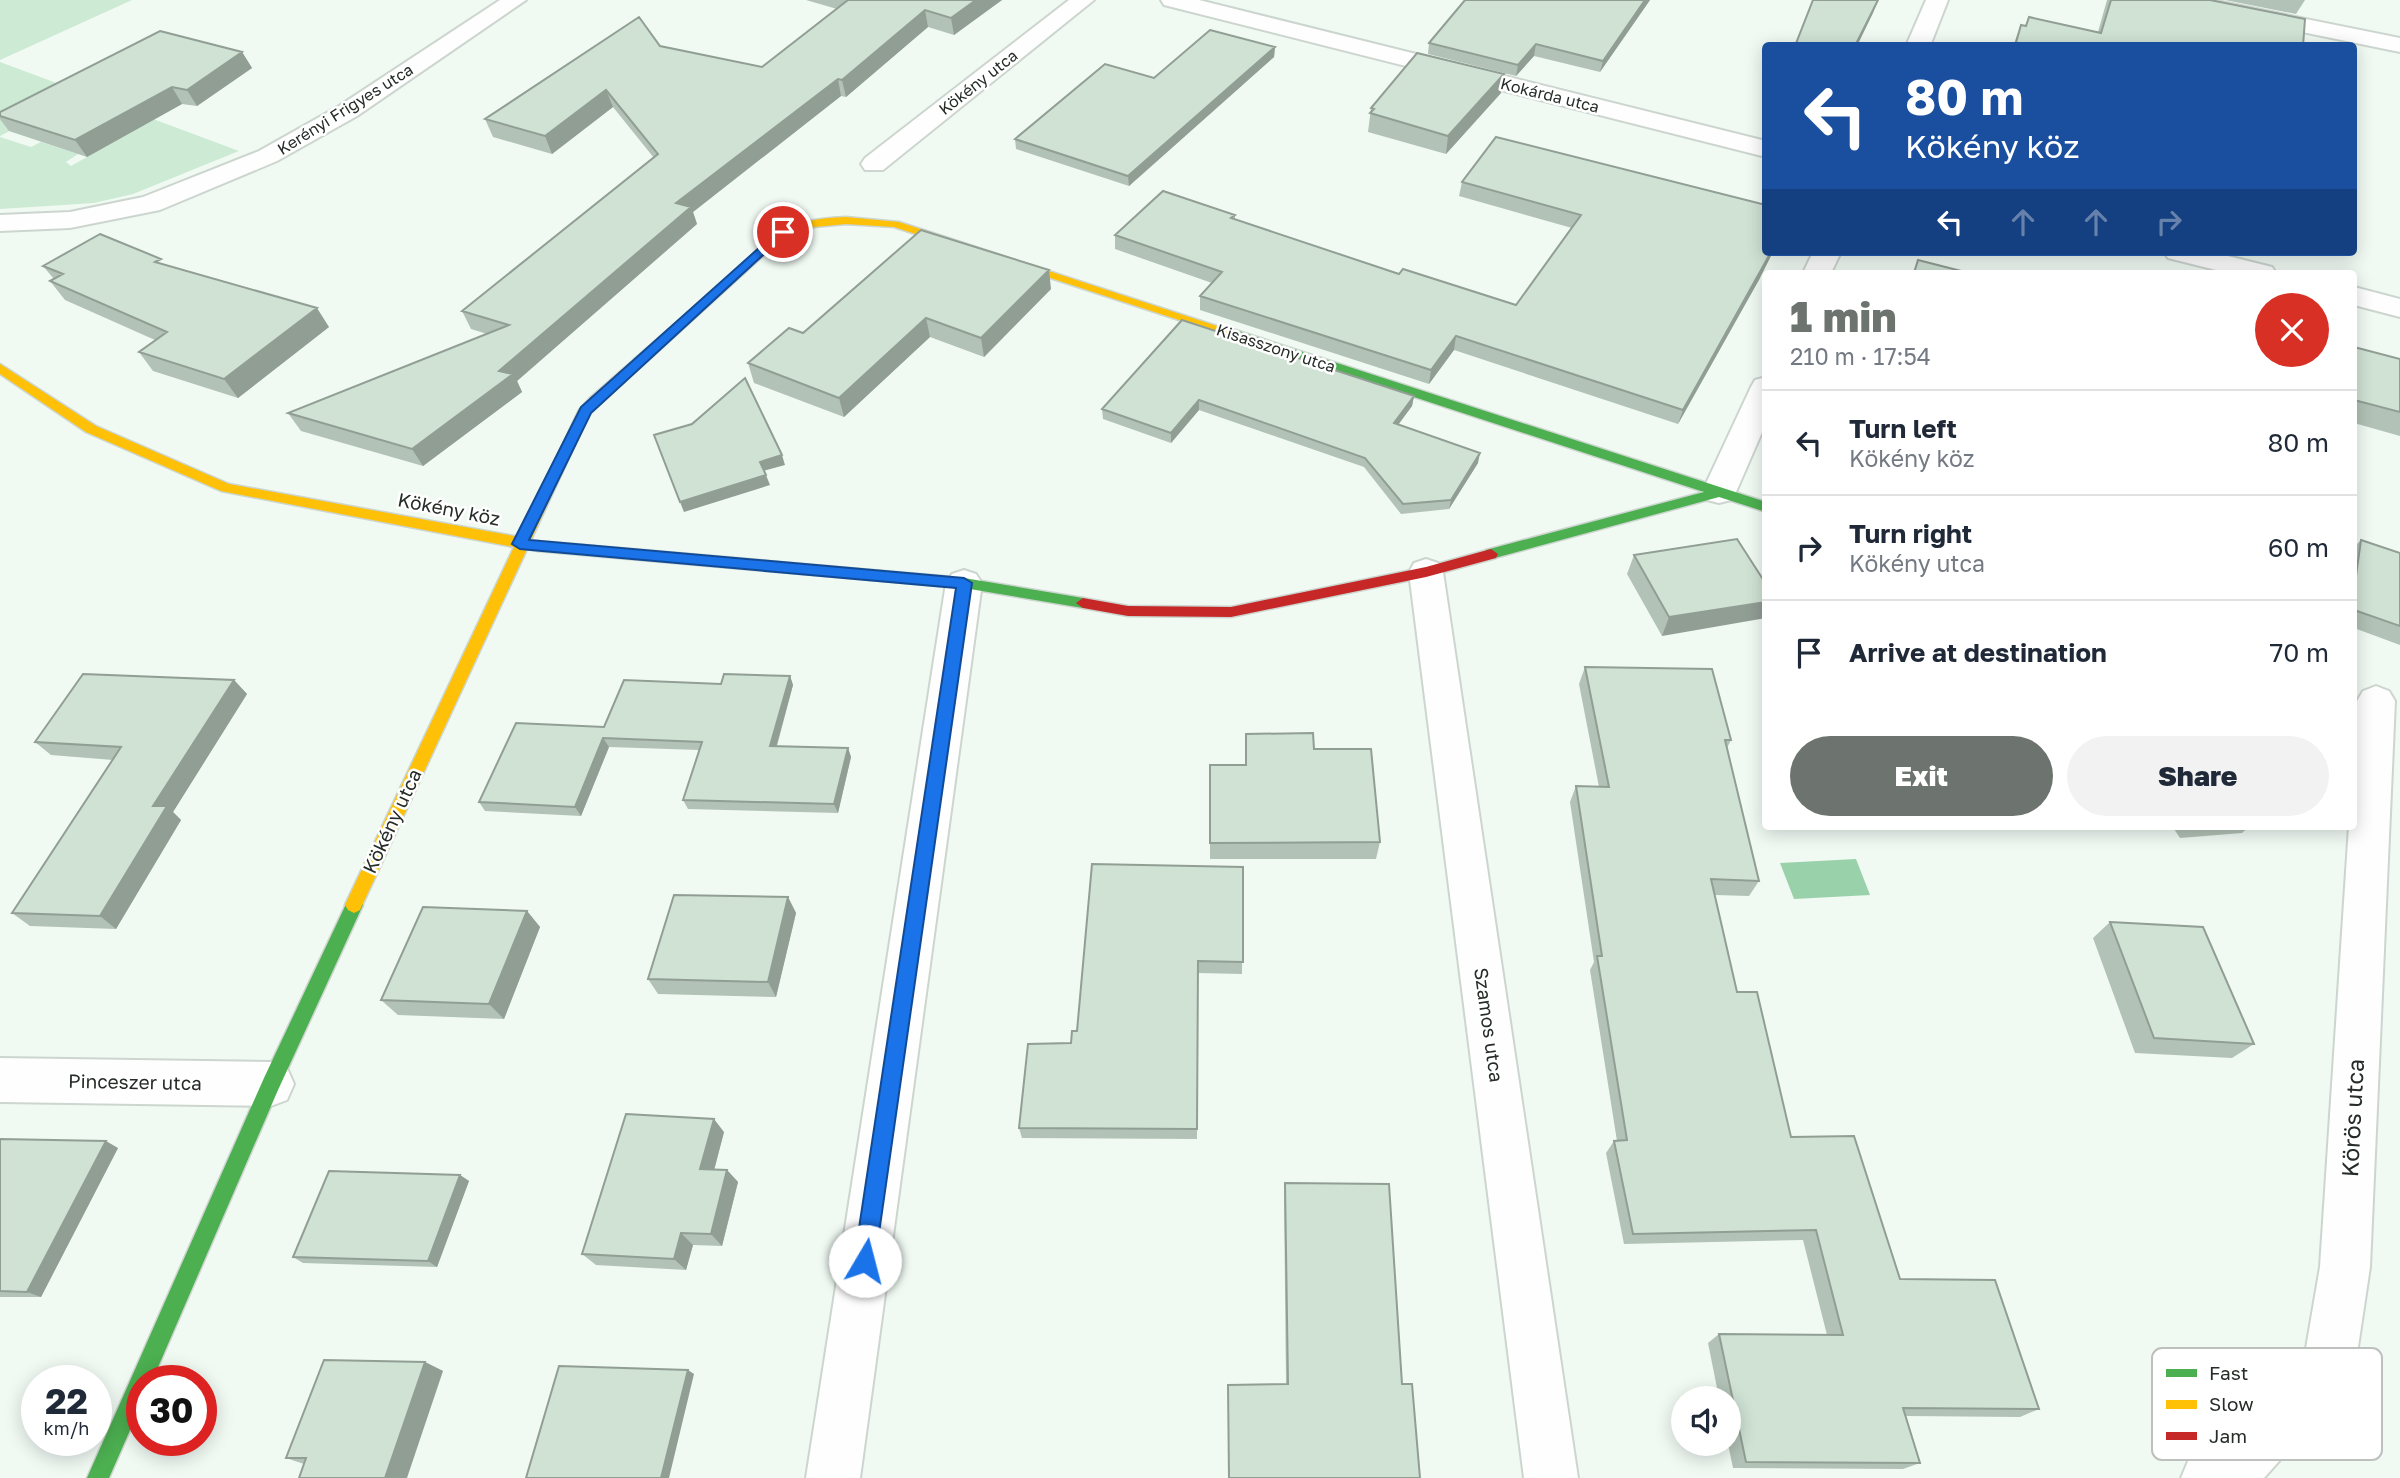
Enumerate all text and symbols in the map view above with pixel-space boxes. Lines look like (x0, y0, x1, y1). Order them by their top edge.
street label: Kökény utca (935, 45, 1021, 119)
street label: Kerényi Frigyes utca (273, 59, 417, 159)
text: 80 m (1905, 67, 2023, 126)
icon: left (1790, 70, 1881, 161)
street label: Kokárda utca (1499, 73, 1601, 117)
text: Kökény köz (1905, 127, 2080, 165)
pin (753, 202, 813, 262)
icon: left (1931, 203, 1969, 241)
icon: ahead (2004, 203, 2042, 241)
icon: ahead (2077, 203, 2115, 241)
icon: right (2150, 203, 2188, 241)
icon: arrive (764, 213, 802, 251)
text: 1 min (1790, 291, 1897, 341)
button: close (2255, 293, 2329, 367)
street label: Kisasszony utca (1214, 319, 1338, 377)
text: 210 m · 17:54 (1790, 342, 1931, 370)
text: Turn left (1849, 413, 1957, 444)
icon: left (1790, 424, 1828, 462)
text: 80 m (2268, 427, 2329, 458)
text: Kökény köz (1849, 444, 1974, 472)
street label: Kökény köz (396, 487, 502, 530)
text: Turn right (1849, 518, 1972, 549)
icon: right (1790, 529, 1828, 567)
text: 60 m (2268, 532, 2329, 563)
text: Kökény utca (1849, 549, 1985, 577)
icon: arrive (1790, 634, 1828, 672)
text: Arrive at destination (1849, 637, 2107, 668)
text: 70 m (2270, 637, 2329, 668)
button: Exit (1790, 736, 2053, 816)
button: Share (2067, 736, 2329, 816)
street label: Kökény utca (357, 765, 426, 877)
street label: Szamos utca (1470, 966, 1509, 1084)
street label: Körös utca (2335, 1058, 2369, 1178)
street label: Pinceszer utca (68, 1069, 202, 1094)
position arrow (828, 1224, 902, 1298)
legend (2152, 1348, 2382, 1460)
text: Fast (2209, 1361, 2248, 1384)
speed limit sign: 30 (126, 1365, 217, 1456)
text: 22 (45, 1380, 88, 1422)
map controls (1671, 1386, 1741, 1456)
button: sound (1671, 1386, 1741, 1456)
text: Slow (2209, 1392, 2254, 1415)
text: km/h (44, 1417, 89, 1439)
text: Jam (2209, 1424, 2247, 1447)

